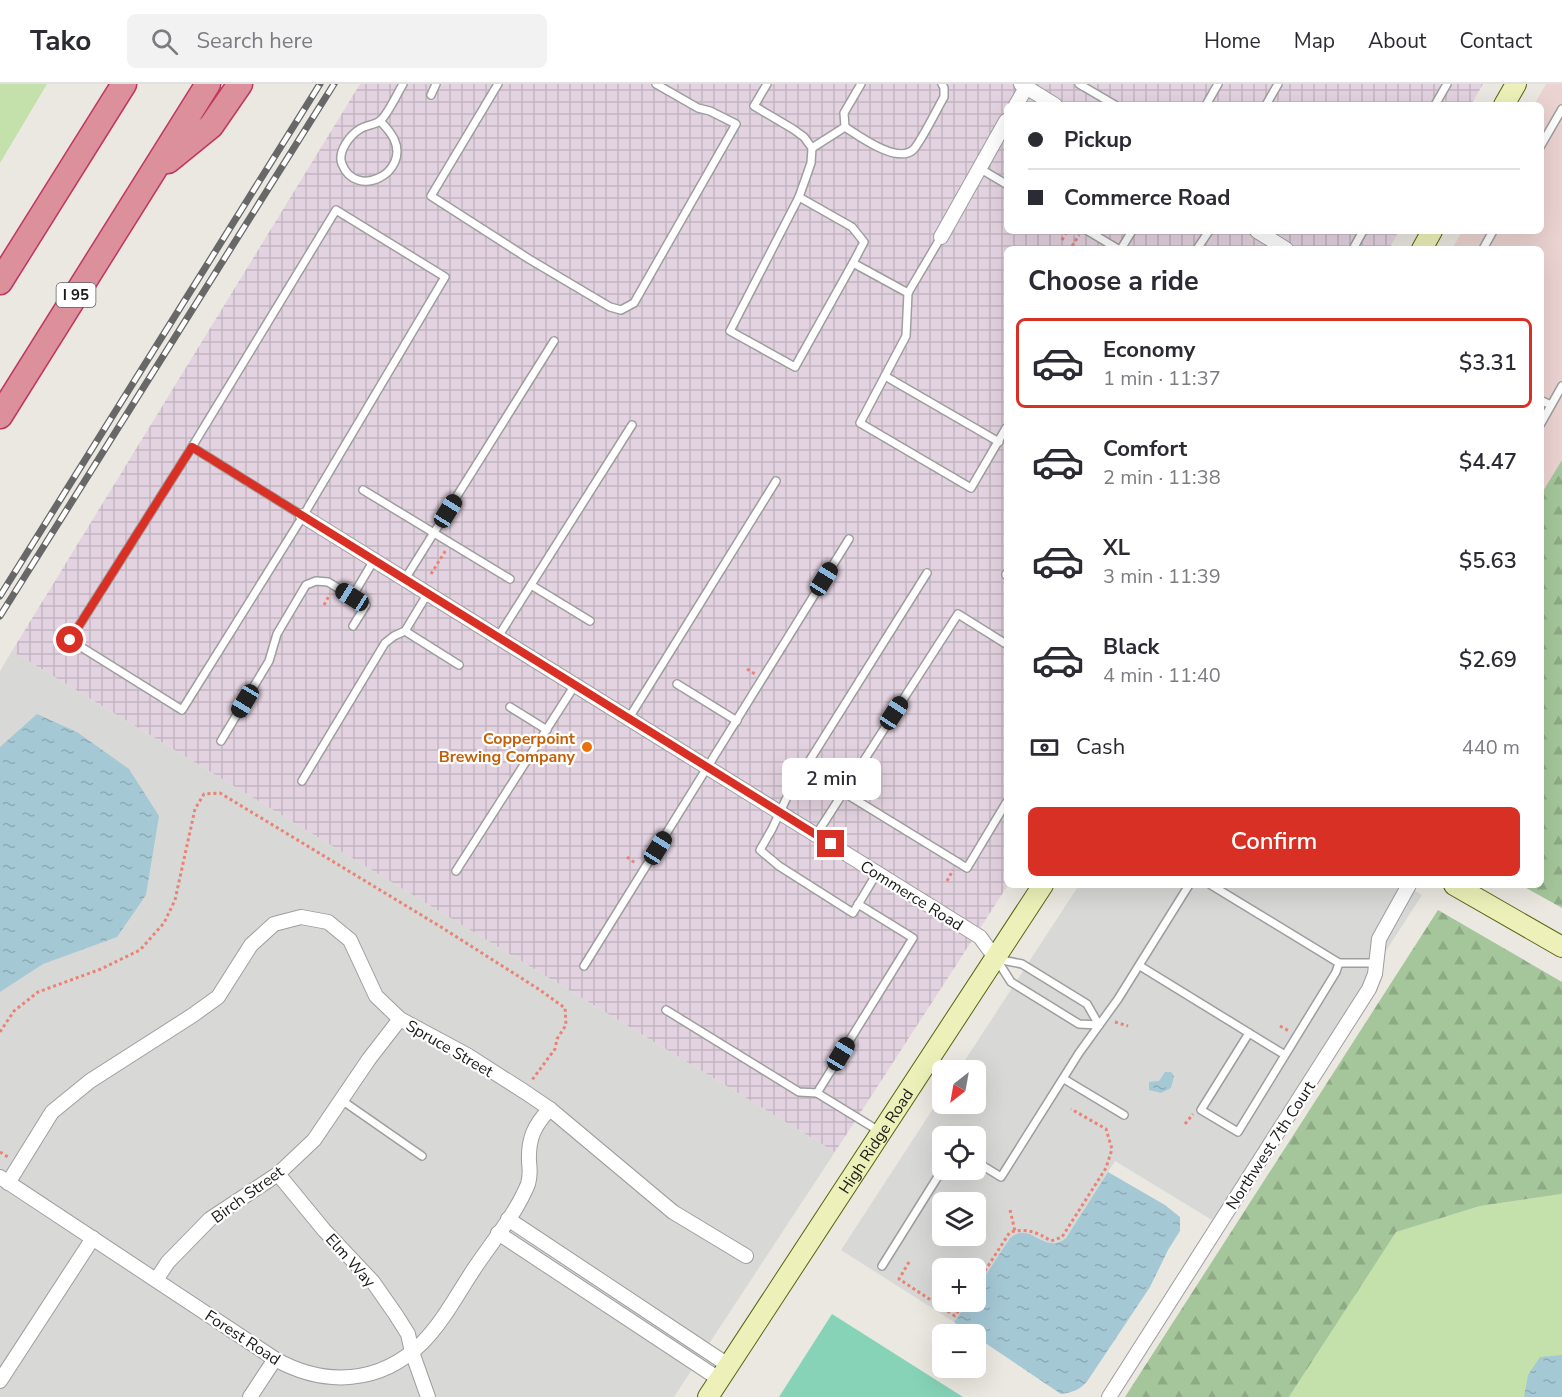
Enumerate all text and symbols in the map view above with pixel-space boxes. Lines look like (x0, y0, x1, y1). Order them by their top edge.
search box (127, 14, 547, 68)
text: Tako (30, 22, 91, 60)
icon: search (148, 25, 181, 58)
text: Search here (196, 26, 313, 56)
text: Home (1204, 27, 1261, 55)
text: Map (1294, 27, 1335, 55)
text: About (1368, 27, 1426, 55)
text: Contact (1459, 27, 1532, 55)
text: Pickup (1064, 125, 1132, 155)
text: Commerce Road (1064, 183, 1231, 213)
text: Choose a ride (1028, 263, 1199, 300)
road number: I 95 (56, 283, 96, 307)
text: Economy (1103, 335, 1195, 365)
icon: car (1031, 336, 1085, 390)
text: $3.31 (1459, 348, 1517, 378)
text: 1 min · 11:37 (1103, 365, 1221, 392)
text: Comfort (1103, 434, 1187, 464)
icon: car (1031, 435, 1085, 489)
text: $4.47 (1459, 447, 1517, 477)
text: 2 min · 11:38 (1103, 464, 1221, 491)
car (431, 491, 465, 531)
text: XL (1103, 533, 1130, 563)
icon: car (1031, 534, 1085, 588)
text: $5.63 (1459, 546, 1517, 576)
car (807, 559, 841, 599)
text: 3 min · 11:39 (1103, 563, 1221, 590)
car (332, 580, 372, 614)
route start (56, 626, 83, 653)
text: Black (1103, 632, 1159, 662)
icon: car (1031, 633, 1085, 687)
text: $2.69 (1459, 645, 1517, 675)
text: 4 min · 11:40 (1103, 662, 1221, 689)
car (228, 681, 262, 721)
car (877, 693, 911, 733)
place label: Copperpoint Brewing Company (439, 728, 576, 768)
icon: cash (1028, 731, 1061, 764)
text: Cash (1076, 732, 1125, 762)
text: 440 m (1462, 734, 1520, 761)
marker: Copperpoint Brewing Company (580, 740, 594, 754)
callout: 2 min (782, 757, 880, 799)
text: 2 min (806, 765, 857, 792)
button: Confirm (1028, 807, 1520, 876)
car (641, 828, 675, 868)
route end (817, 830, 844, 857)
street label: Commerce Road (856, 855, 967, 936)
street label: Spruce Street (402, 1015, 498, 1083)
car (824, 1034, 858, 1074)
north arrow (932, 1060, 986, 1114)
map controls (932, 1060, 986, 1378)
street label: Northwest 7th Court (1221, 1077, 1321, 1214)
street label: High Ridge Road (834, 1085, 919, 1198)
button: locate (932, 1126, 986, 1180)
street label: Birch Street (207, 1161, 289, 1229)
button: layers (932, 1192, 986, 1246)
street label: Elm Way (320, 1229, 381, 1293)
button: + (932, 1258, 986, 1312)
street label: Forest Road (200, 1305, 285, 1371)
button: − (932, 1324, 986, 1378)

